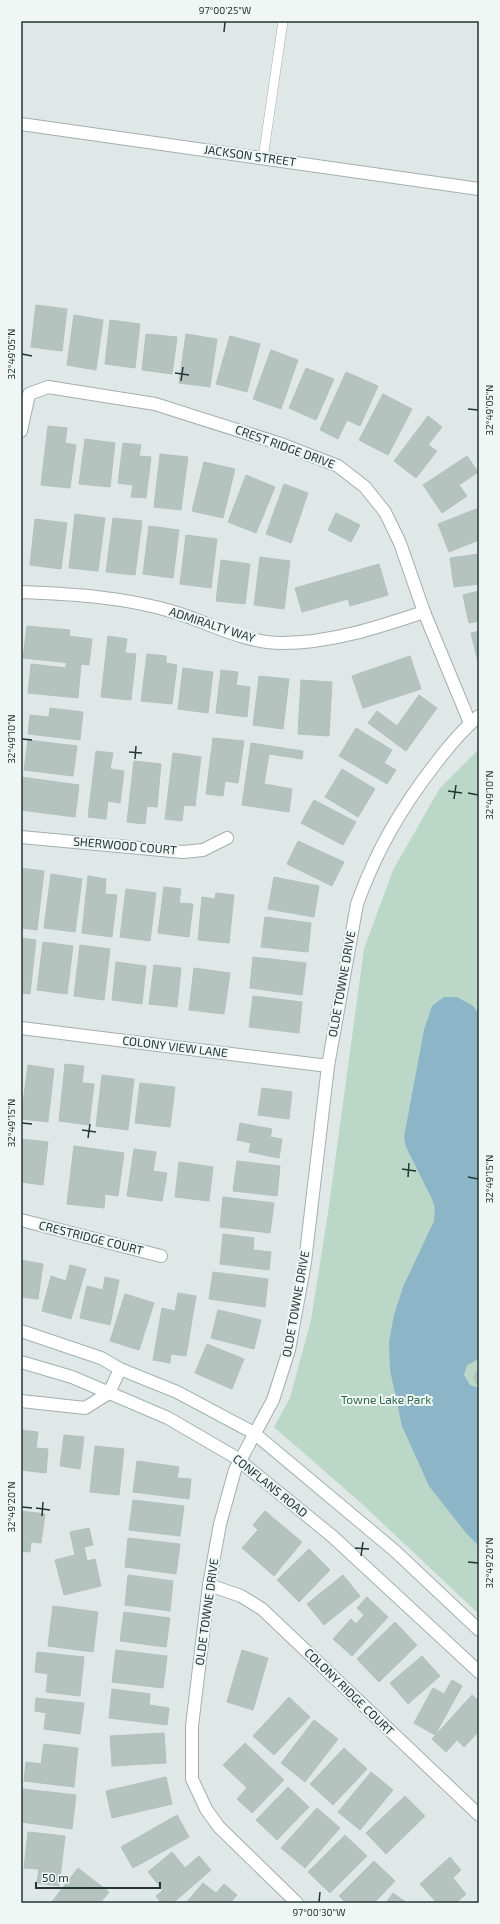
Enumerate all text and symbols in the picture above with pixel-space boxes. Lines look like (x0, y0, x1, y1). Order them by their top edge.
text: 97°00'25"W (199, 4, 252, 16)
street label: JACKSON STREET (203, 142, 297, 168)
text: 32°49'05"N (5, 329, 17, 379)
text: 32°49'05"N (483, 385, 495, 435)
street label: CREST RIDGE DRIVE (234, 422, 337, 471)
street label: ADMIRALTY WAY (168, 604, 257, 645)
text: 32°49'10"N (5, 714, 17, 764)
text: 32°49'10"N (483, 770, 495, 820)
street label: SHERWOOD COURT (73, 834, 177, 857)
street label: OLDE TOWNE DRIVE (325, 929, 357, 1038)
street label: COLONY VIEW LANE (122, 1033, 229, 1059)
text: 32°49'15"N (5, 1099, 17, 1147)
text: 32°49'15"N (483, 1155, 495, 1203)
street label: CRESTRIDGE COURT (38, 1217, 145, 1257)
street label: OLDE TOWNE DRIVE (279, 1249, 311, 1358)
park label: Towne Lake Park (341, 1392, 431, 1406)
street label: CONFLANS ROAD (230, 1451, 311, 1520)
text: 32°49'20"N (5, 1482, 17, 1533)
text: 32°49'20"N (483, 1538, 495, 1589)
street label: OLDE TOWNE DRIVE (192, 1557, 220, 1666)
street label: COLONY RIDGE COURT (302, 1645, 397, 1738)
scale bar (36, 1864, 160, 1890)
text: 50 m (42, 1870, 69, 1884)
text: 97°00'30"W (292, 1906, 346, 1918)

